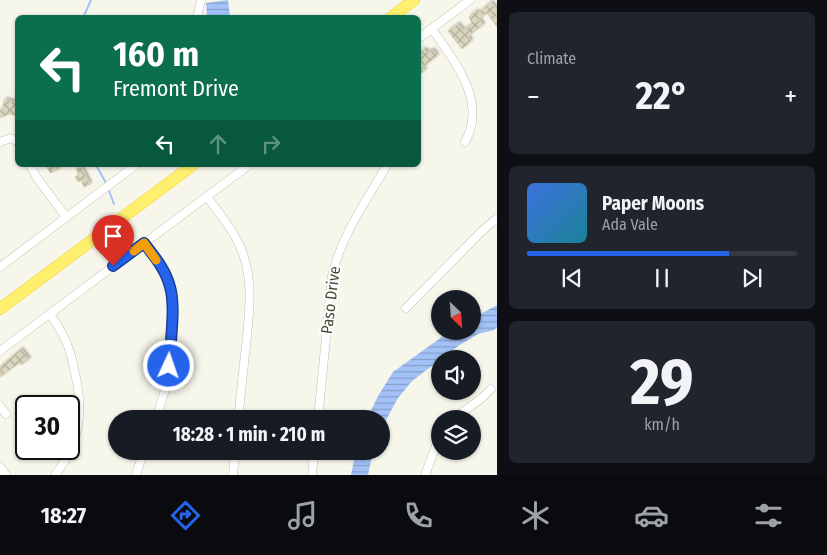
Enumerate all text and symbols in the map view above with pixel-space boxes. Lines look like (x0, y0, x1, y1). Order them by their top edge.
text: 160 m (113, 33, 199, 75)
icon: left (30, 35, 95, 100)
text: Climate (527, 49, 576, 68)
text: 22° (635, 73, 688, 119)
text: Fremont Drive (113, 75, 239, 102)
text: − (527, 80, 540, 113)
text: + (784, 80, 797, 113)
icon: left (151, 130, 179, 158)
icon: ahead (204, 130, 232, 158)
icon: right (257, 130, 285, 158)
text: Paper Moons (602, 192, 704, 215)
pin (92, 215, 134, 266)
text: Ada Vale (602, 215, 658, 234)
icon: arrive (99, 222, 127, 250)
icon: previous (558, 264, 586, 292)
icon: pause (648, 264, 676, 292)
icon: next (738, 264, 766, 292)
street label: Paso Drive (317, 265, 344, 335)
north arrow (431, 290, 481, 340)
map controls (431, 290, 481, 460)
position arrow (142, 339, 194, 391)
text: 29 (630, 343, 694, 421)
button: sound (431, 350, 481, 400)
speed limit sign: 30 (15, 395, 80, 460)
button: layers (431, 410, 481, 460)
text: km/h (644, 415, 680, 434)
text: 18:28 · 1 min · 210 m (173, 423, 325, 446)
icon: directions (168, 498, 203, 533)
icon: music (285, 498, 320, 533)
icon: phone (401, 498, 436, 533)
icon: climate (518, 498, 553, 533)
icon: car (634, 498, 669, 533)
icon: filters (751, 498, 786, 533)
text: 18:27 (41, 502, 86, 529)

